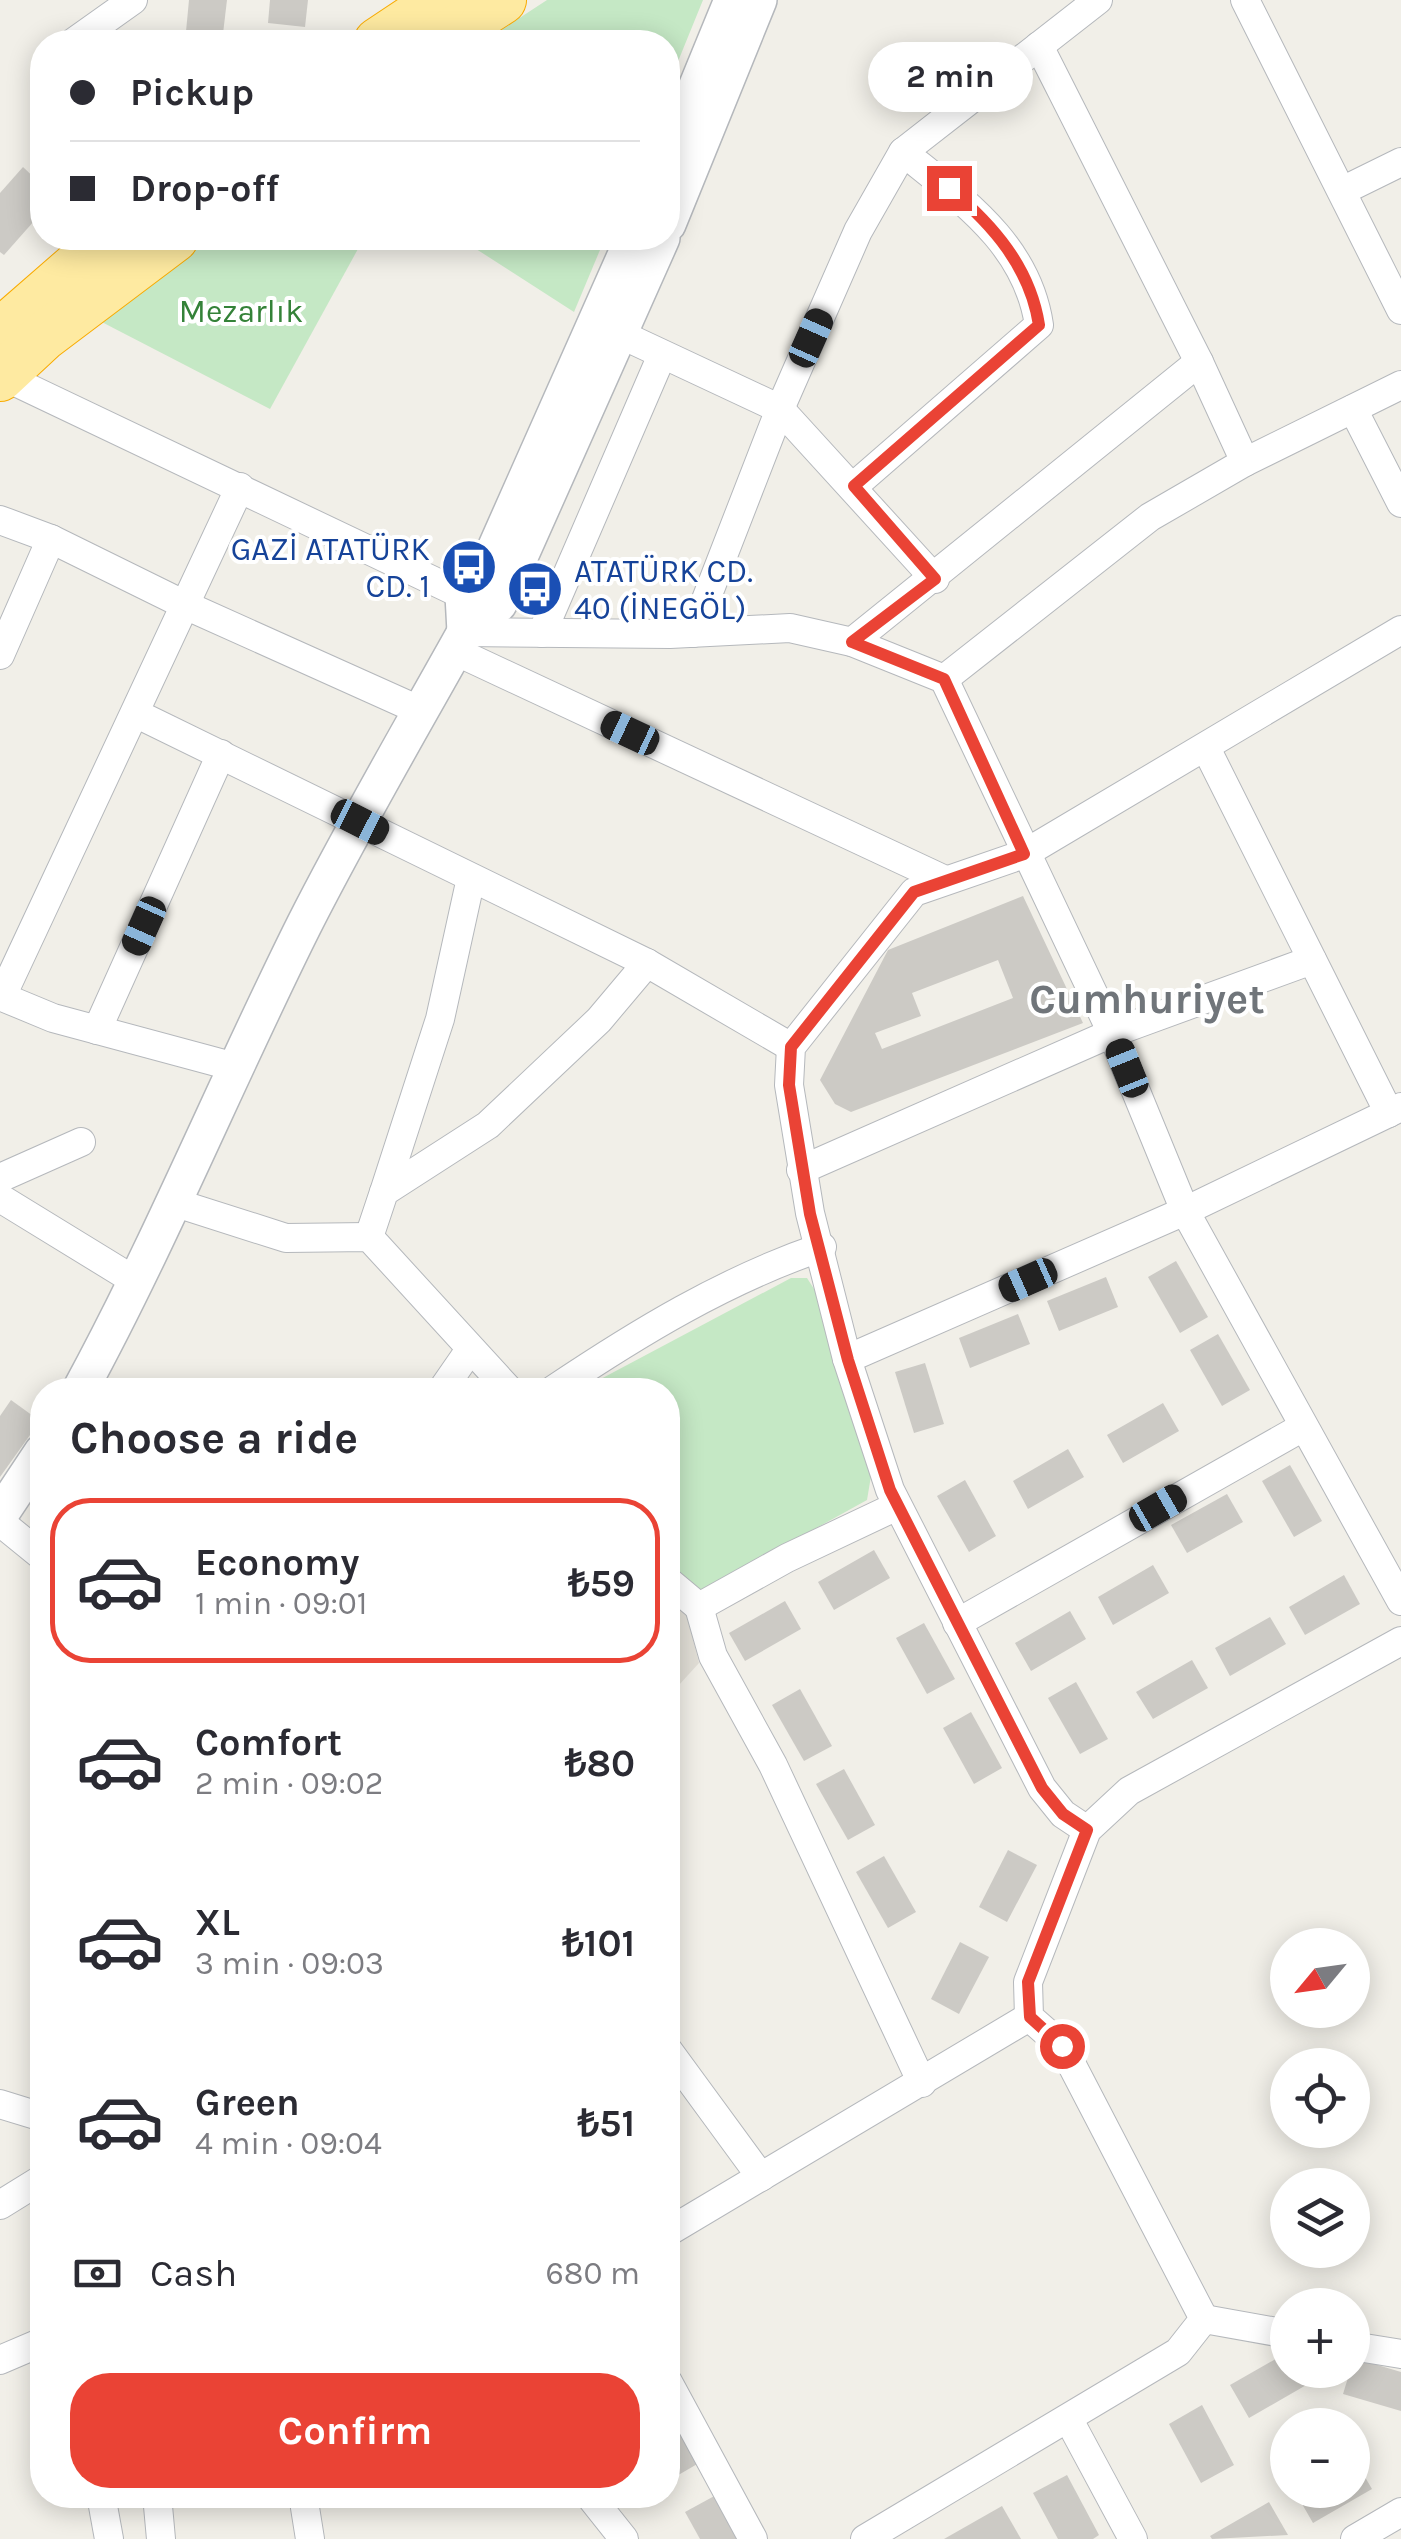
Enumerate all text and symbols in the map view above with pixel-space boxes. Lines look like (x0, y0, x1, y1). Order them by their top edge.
callout: 2 min (866, 43, 1032, 113)
text: 2 min (906, 58, 995, 95)
text: Pickup (130, 70, 254, 115)
text: Drop-off (130, 166, 279, 211)
route end (927, 166, 972, 211)
park label: Mezarlık (179, 293, 303, 330)
car (785, 304, 837, 372)
place label: GAZİ ATATÜRK CD. 1 (231, 531, 430, 605)
bus stop icon: GAZİ ATATÜRK CD. 1 (439, 537, 499, 597)
place label: ATATÜRK CD. 40 (İNEGÖL) (574, 553, 753, 627)
bus stop icon: ATATÜRK CD. 40 (İNEGÖL) (505, 559, 565, 619)
car (596, 707, 664, 759)
car (326, 795, 394, 849)
car (118, 892, 170, 960)
district label: Cumhuriyet (1029, 974, 1265, 1024)
car (1102, 1035, 1152, 1101)
car (994, 1254, 1062, 1306)
text: Choose a ride (70, 1412, 358, 1464)
car (1125, 1480, 1191, 1536)
icon: car (75, 1536, 165, 1626)
text: Economy (195, 1540, 359, 1585)
text: ₺59 (568, 1561, 635, 1606)
text: 1 min · 09:01 (195, 1585, 367, 1622)
icon: car (75, 1716, 165, 1806)
text: Comfort (195, 1720, 342, 1765)
text: ₺80 (565, 1741, 635, 1786)
text: 2 min · 09:02 (195, 1765, 383, 1802)
icon: car (75, 1896, 165, 1986)
text: XL (195, 1900, 240, 1945)
text: ₺101 (562, 1921, 635, 1966)
north arrow (1270, 1928, 1370, 2028)
map controls (1270, 1928, 1370, 2508)
text: 3 min · 09:03 (195, 1945, 384, 1982)
route start (1040, 2024, 1085, 2069)
button: locate (1270, 2048, 1370, 2148)
icon: car (75, 2076, 165, 2166)
text: Green (195, 2080, 300, 2125)
text: ₺51 (578, 2101, 635, 2146)
text: 4 min · 09:04 (195, 2125, 382, 2162)
button: layers (1270, 2168, 1370, 2268)
icon: cash (70, 2246, 125, 2301)
text: Cash (150, 2251, 237, 2296)
text: 680 m (545, 2255, 640, 2292)
button: + (1270, 2288, 1370, 2388)
button: Confirm (70, 2373, 640, 2488)
button: − (1270, 2408, 1370, 2508)

